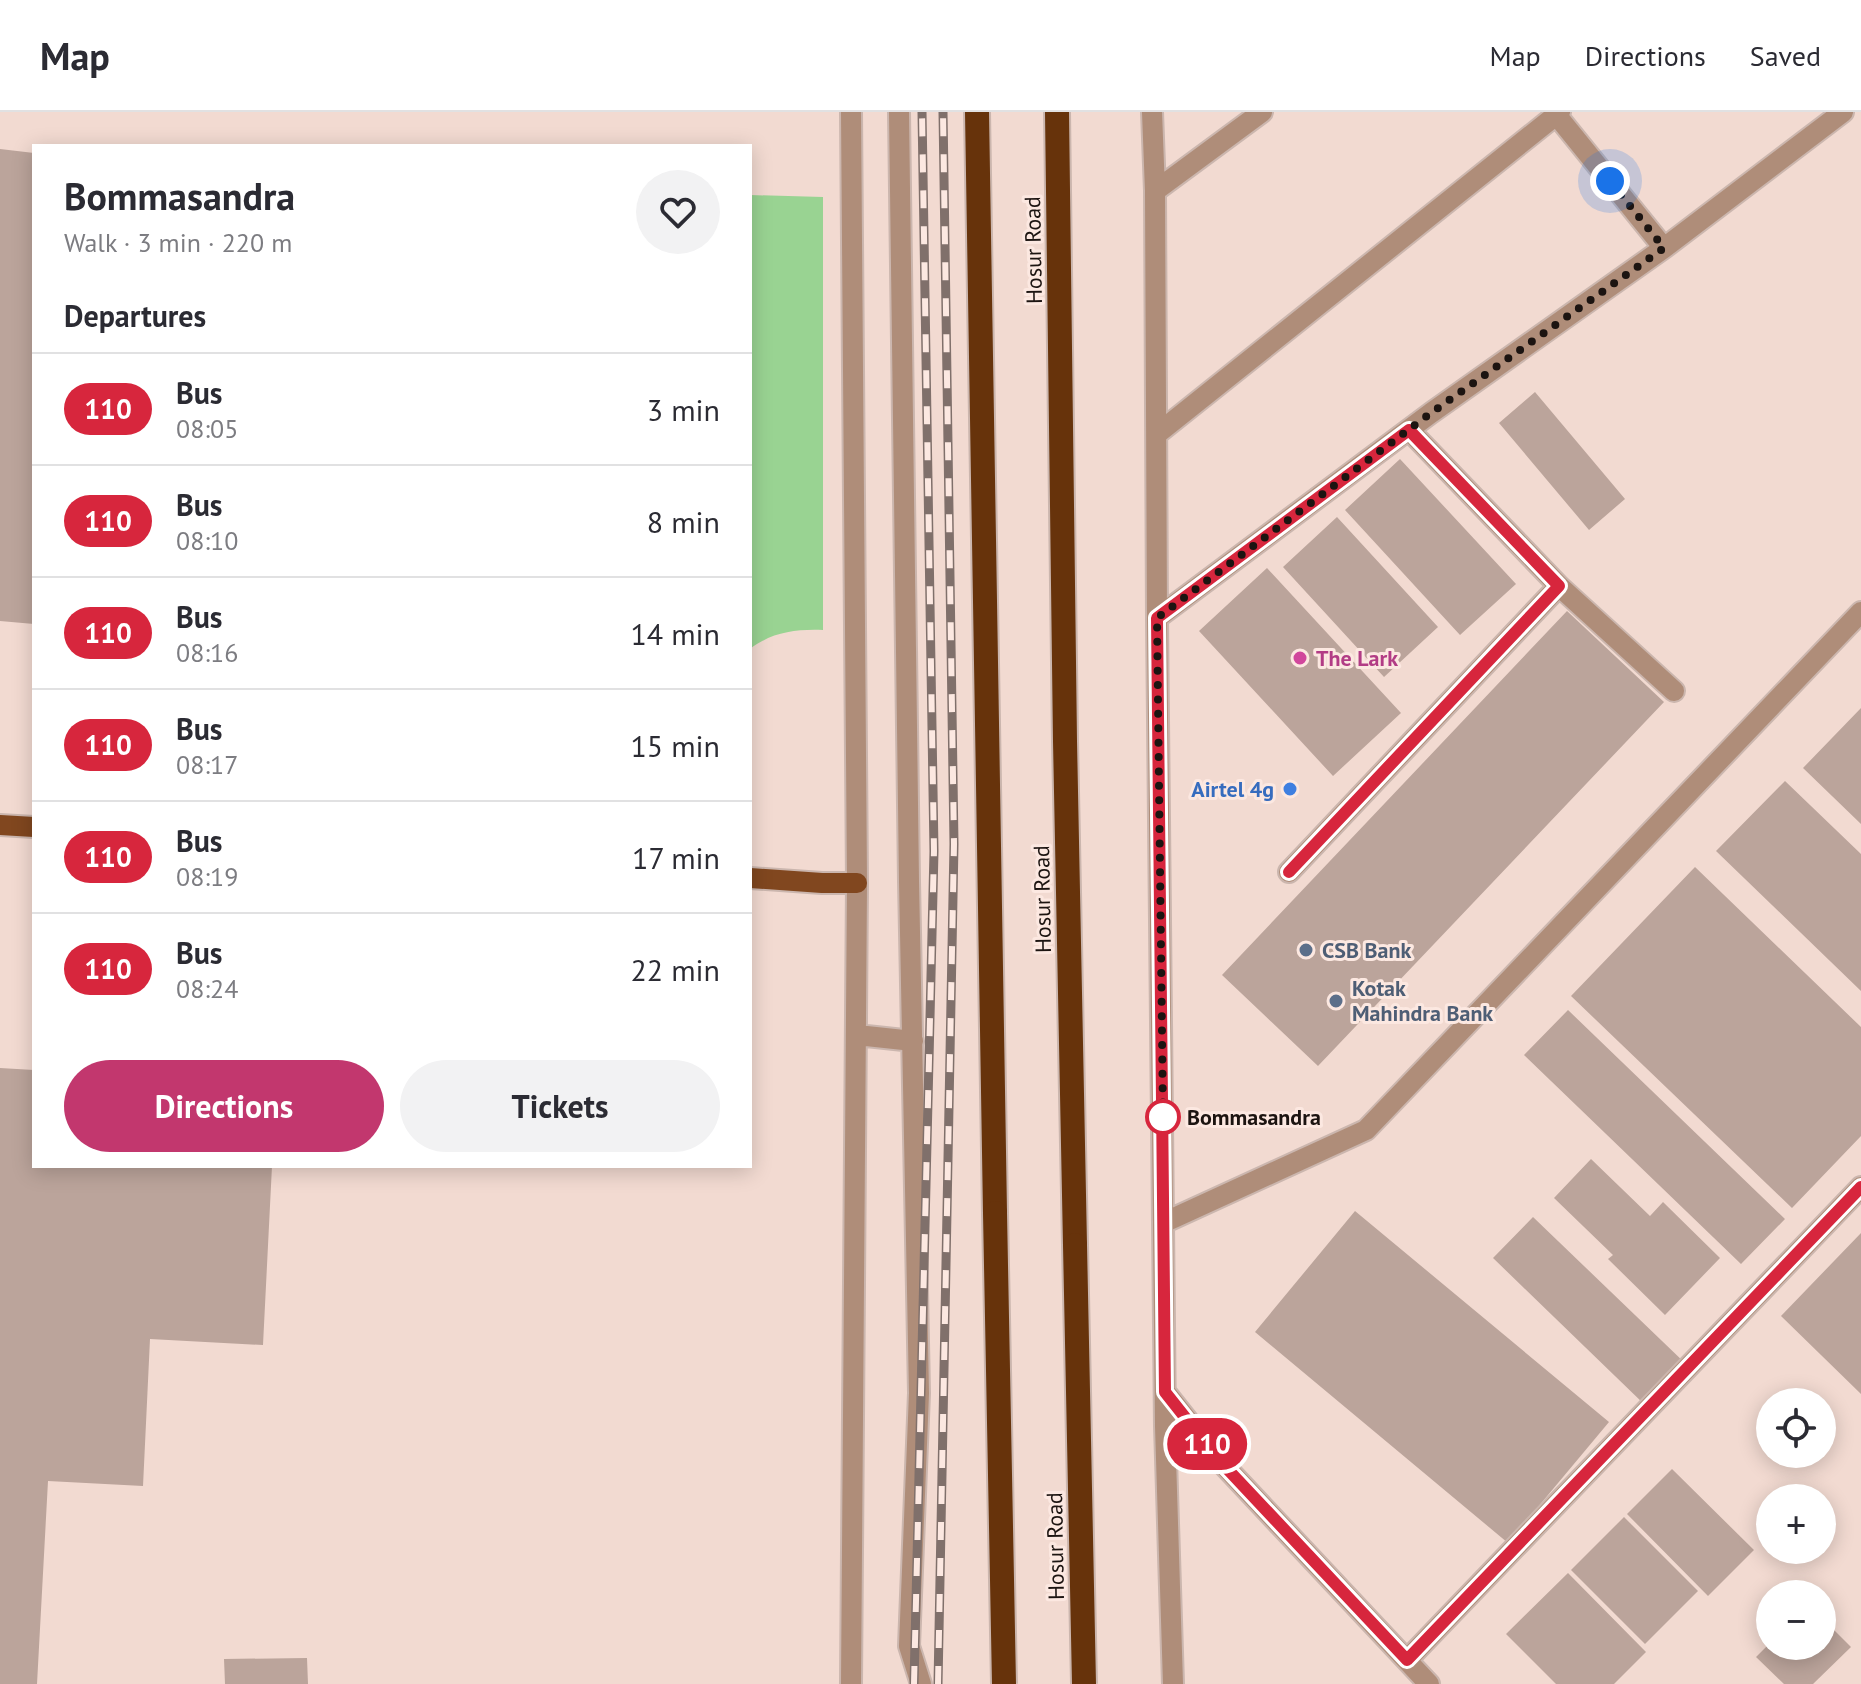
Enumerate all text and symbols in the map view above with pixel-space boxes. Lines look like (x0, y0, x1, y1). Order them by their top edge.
text: Map (40, 31, 110, 80)
text: Map (1490, 37, 1541, 74)
text: Directions (1585, 37, 1706, 74)
text: Saved (1750, 37, 1821, 74)
your location (1590, 161, 1630, 201)
button: heart (636, 170, 720, 254)
text: Bommasandra (64, 171, 295, 220)
street label: Hosur Road (1018, 196, 1048, 304)
text: Walk · 3 min · 220 m (64, 226, 292, 259)
text: Departures (64, 296, 206, 335)
text: Bus (176, 373, 223, 412)
text: 110 (84, 390, 132, 427)
text: 3 min (647, 390, 720, 429)
text: 08:05 (176, 412, 238, 445)
text: Bus (176, 485, 223, 524)
text: 110 (84, 502, 132, 539)
text: 8 min (647, 502, 720, 541)
text: 08:10 (176, 524, 238, 557)
text: Bus (176, 597, 223, 636)
text: 110 (84, 614, 132, 651)
text: 14 min (630, 614, 720, 653)
text: 08:16 (176, 636, 238, 669)
place label: The Lark (1316, 644, 1398, 672)
marker: The Lark (1291, 649, 1309, 667)
text: Bus (176, 709, 223, 748)
text: 110 (84, 726, 132, 763)
text: 15 min (630, 726, 720, 765)
text: 08:17 (176, 748, 238, 781)
place label: Airtel 4g (1191, 775, 1274, 803)
marker: Airtel 4g (1281, 780, 1299, 798)
text: Bus (176, 821, 223, 860)
text: 110 (84, 838, 132, 875)
text: 17 min (632, 838, 720, 877)
street label: Hosur Road (1027, 845, 1057, 953)
text: 08:19 (176, 860, 238, 893)
text: Bus (176, 933, 223, 972)
place label: CSB Bank (1322, 936, 1411, 964)
marker: CSB Bank (1297, 941, 1315, 959)
text: 110 (84, 950, 132, 987)
text: 22 min (630, 950, 720, 989)
text: 08:24 (176, 972, 238, 1005)
place label: Kotak Mahindra Bank (1352, 974, 1493, 1027)
marker: Kotak Mahindra Bank (1327, 992, 1345, 1010)
button: Directions (64, 1060, 384, 1152)
button: Tickets (400, 1060, 720, 1152)
marker: Bommasandra (1146, 1100, 1180, 1134)
place label: Bommasandra (1187, 1103, 1321, 1131)
map controls (1756, 1388, 1836, 1660)
button: locate (1756, 1388, 1836, 1468)
line badge: 110 (1161, 1418, 1253, 1470)
text: 110 (1183, 1425, 1231, 1462)
button: + (1756, 1484, 1836, 1564)
street label: Hosur Road (1040, 1492, 1070, 1600)
button: − (1756, 1580, 1836, 1660)

